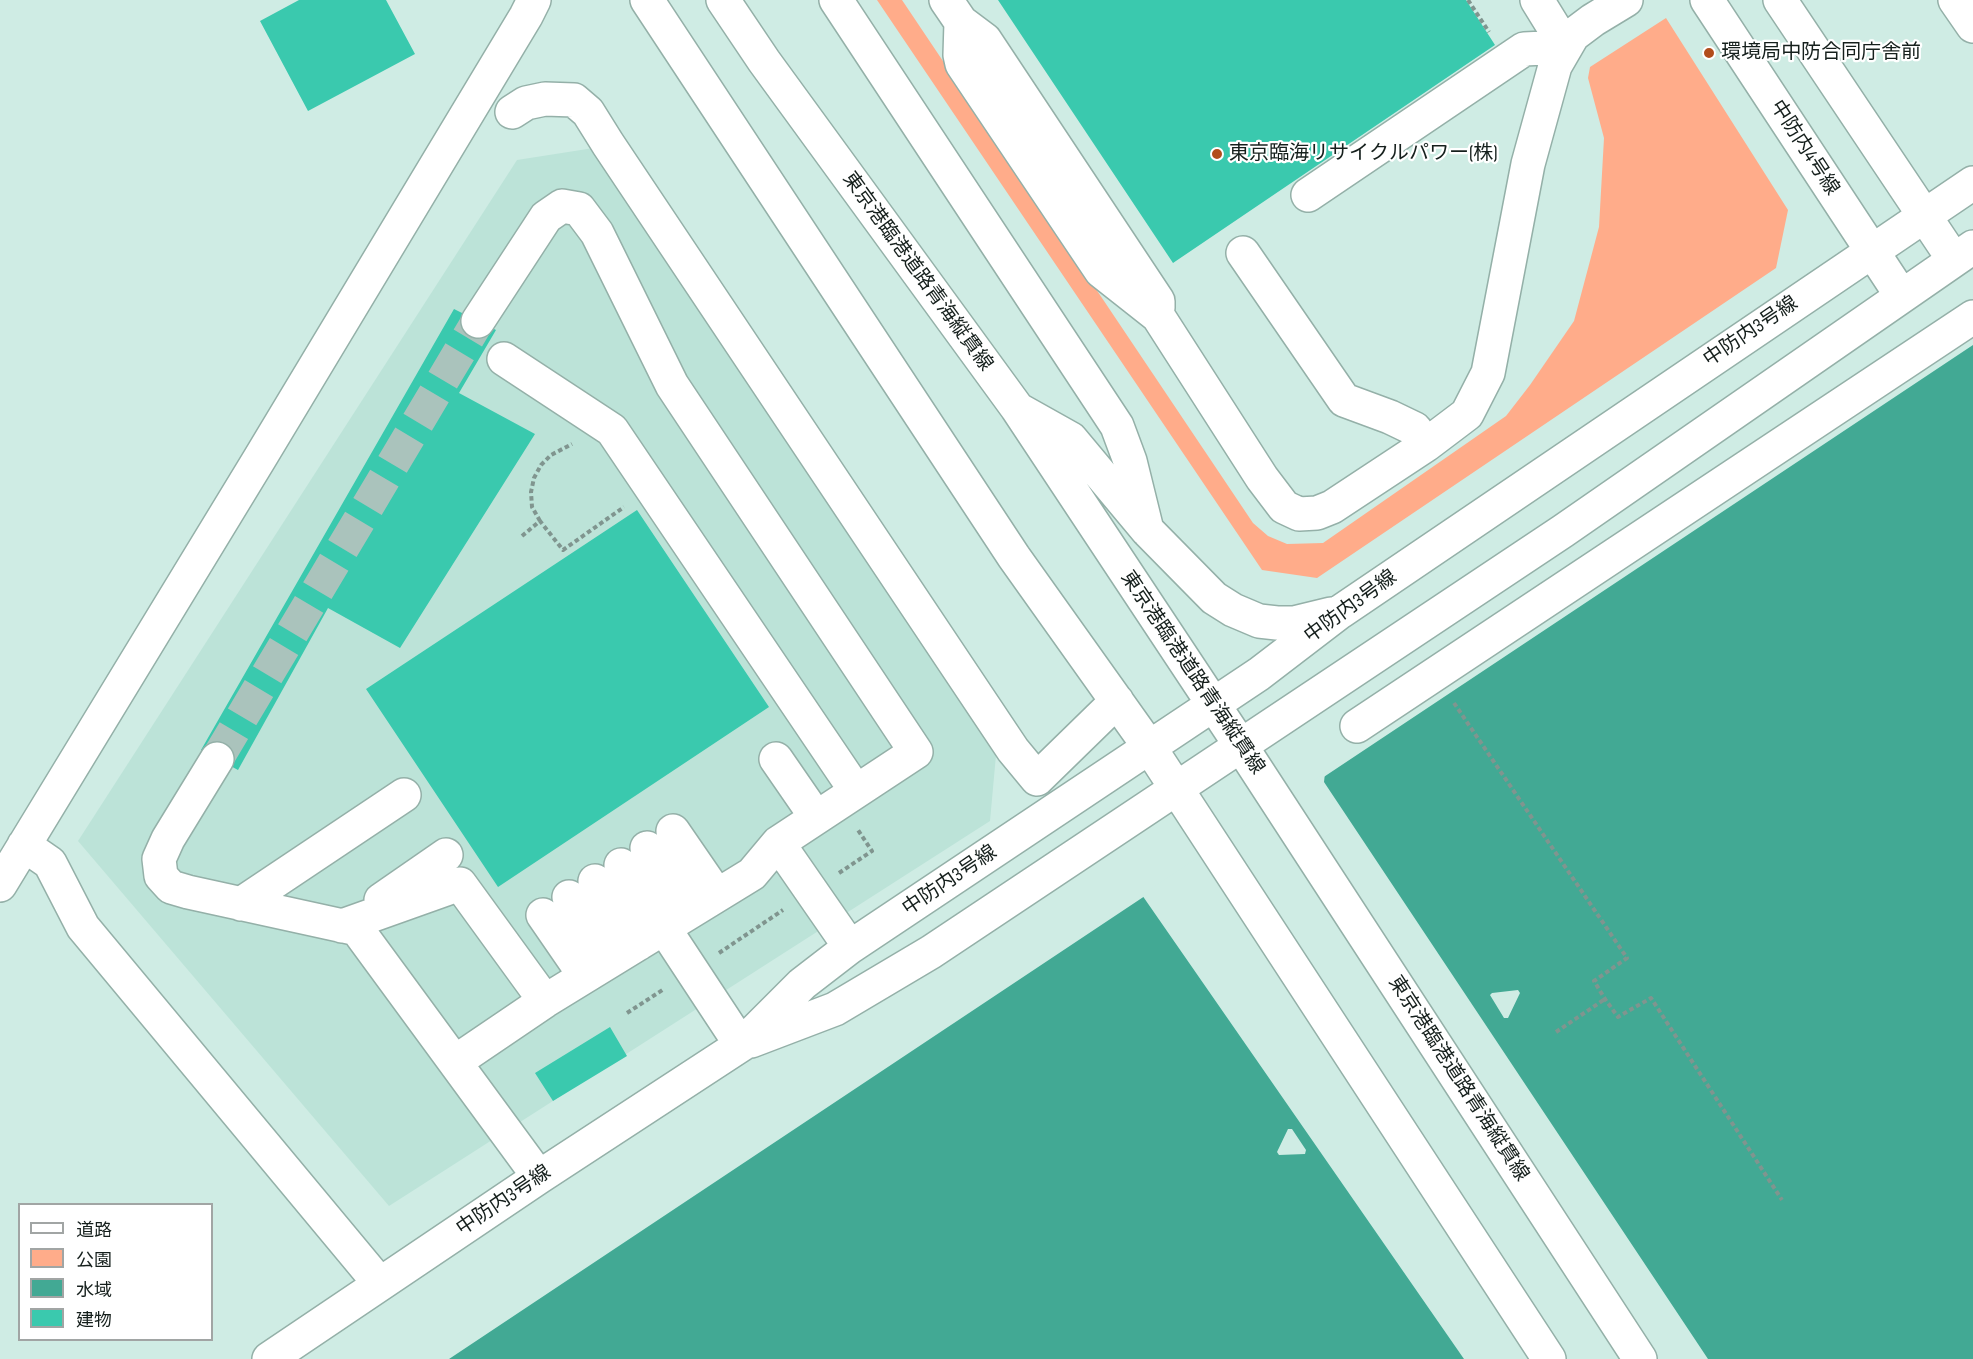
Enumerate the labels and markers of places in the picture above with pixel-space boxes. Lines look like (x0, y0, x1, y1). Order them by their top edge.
place label: 環境局中防合同庁舎前 (1721, 41, 1921, 65)
marker: 環境局中防合同庁舎前 (1702, 46, 1716, 60)
place label: 東京臨海リサイクルパワー(株) (1229, 142, 1498, 166)
marker: 東京臨海リサイクルパワー(株) (1210, 147, 1224, 161)

